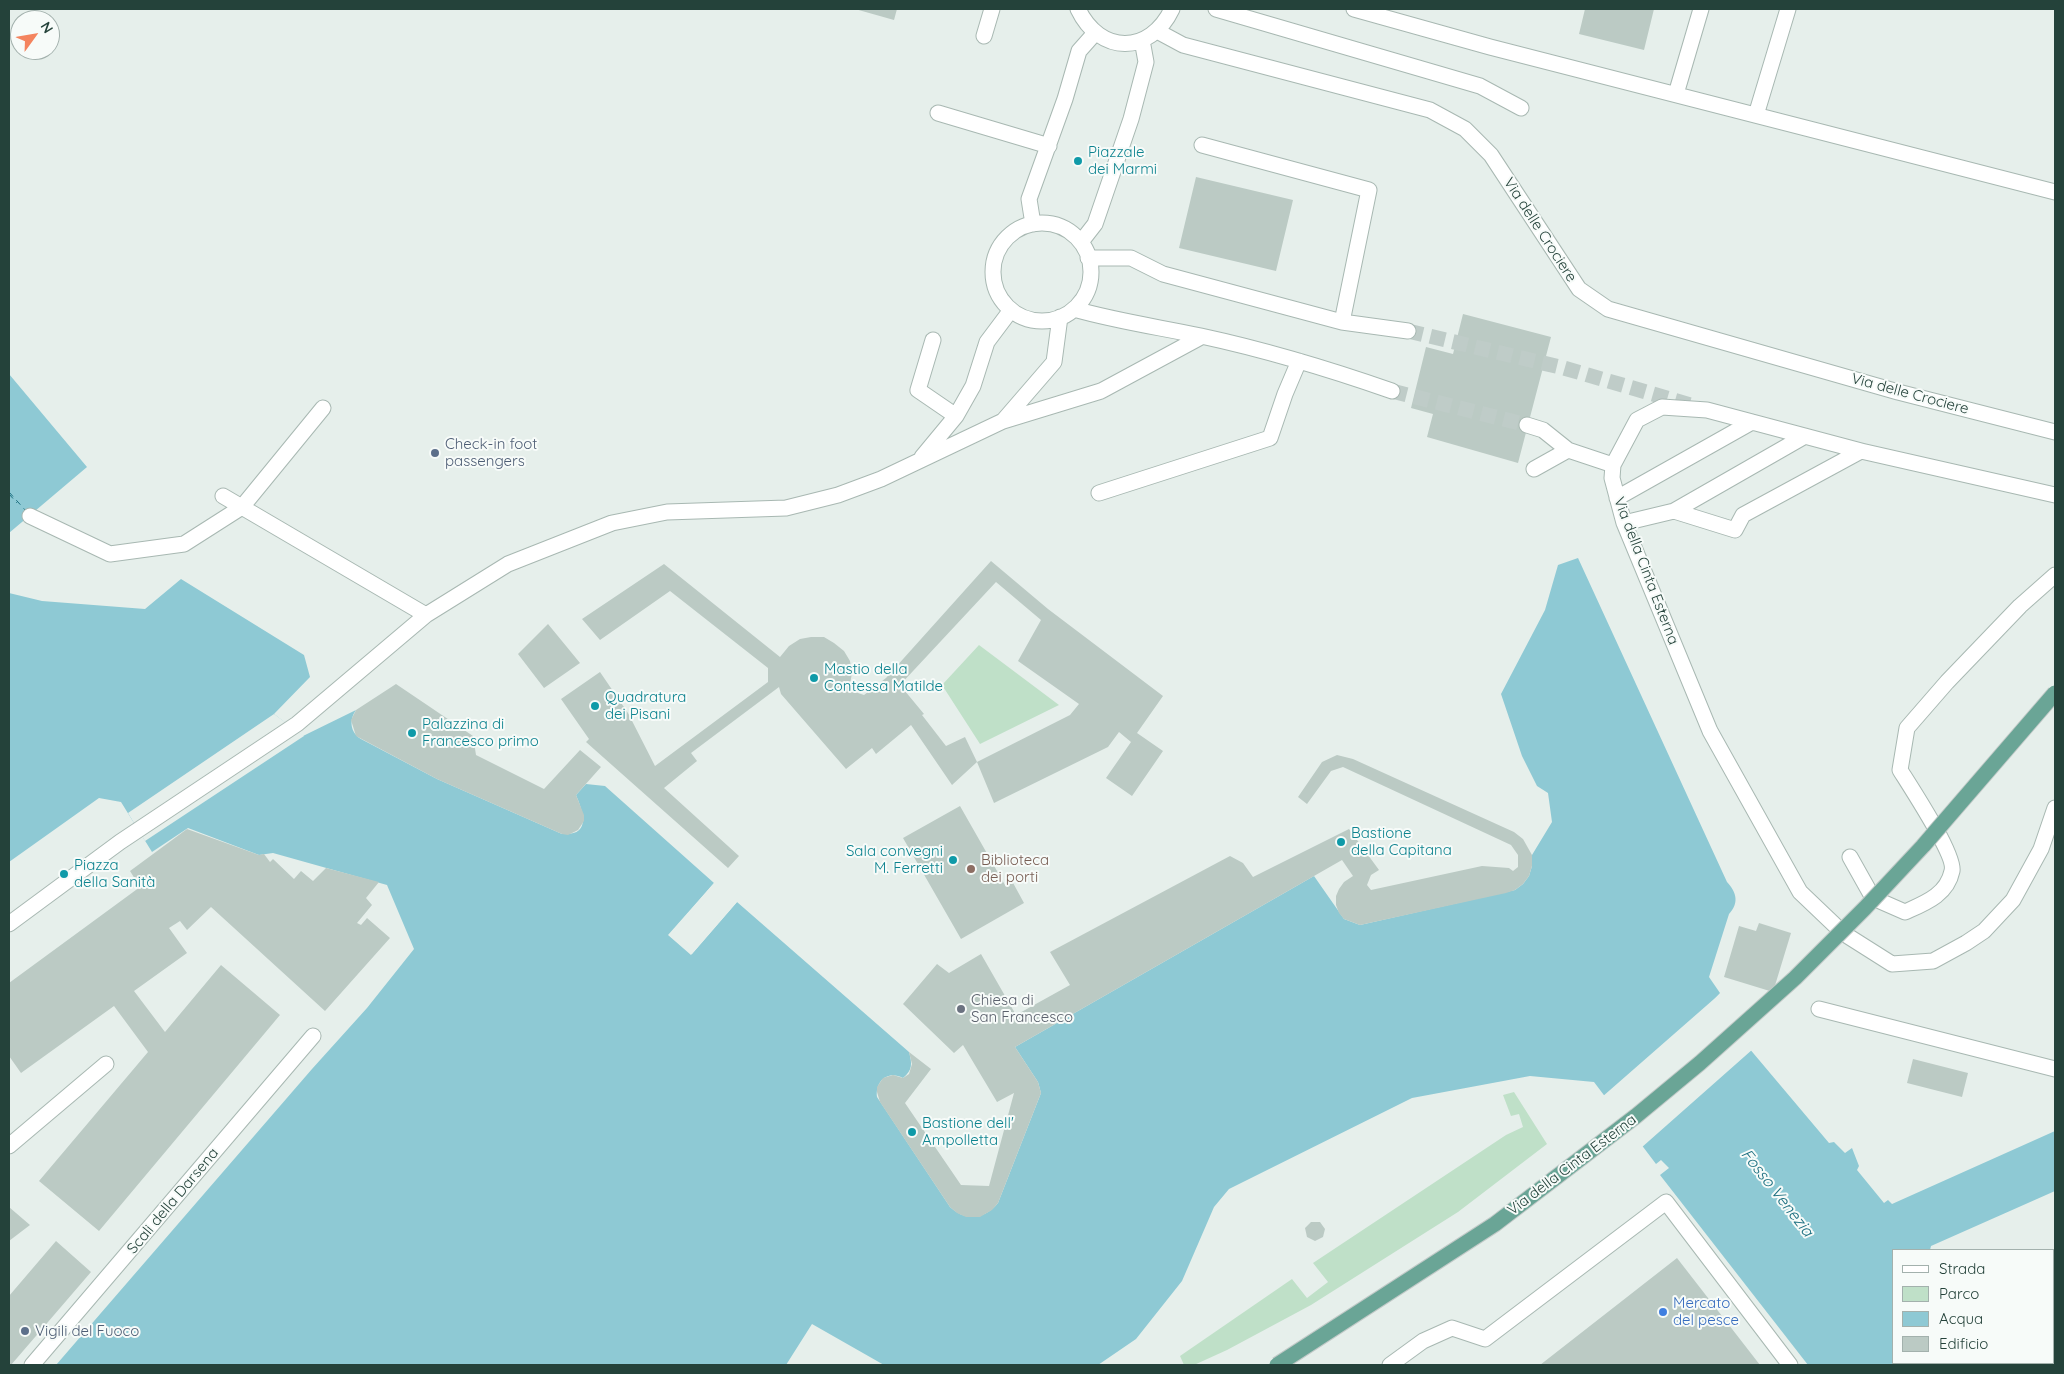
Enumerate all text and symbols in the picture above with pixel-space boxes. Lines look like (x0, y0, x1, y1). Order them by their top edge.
north arrow (10, 10, 60, 60)
text: N (37, 18, 57, 37)
place label: Piazzale dei Marmi (1088, 143, 1157, 178)
marker: Piazzale dei Marmi (1072, 155, 1084, 167)
street label: Via delle Crociere (1500, 174, 1580, 286)
street label: Via delle Crociere (1849, 370, 1971, 418)
place label: Check-in foot passengers (445, 435, 537, 470)
marker: Check-in foot passengers (429, 447, 441, 459)
street label: Via della Cinta Esterna (1610, 495, 1682, 647)
place label: Mastio della Contessa Matilde (824, 660, 943, 695)
marker: Mastio della Contessa Matilde (808, 672, 820, 684)
place label: Quadratura dei Pisani (605, 688, 686, 723)
marker: Quadratura dei Pisani (589, 700, 601, 712)
place label: Palazzina di Francesco primo (422, 715, 539, 750)
marker: Palazzina di Francesco primo (406, 727, 418, 739)
place label: Bastione della Capitana (1351, 824, 1452, 859)
marker: Bastione della Capitana (1335, 836, 1347, 848)
place label: Sala convegni M. Ferretti (846, 842, 943, 877)
place label: Biblioteca dei porti (981, 851, 1049, 886)
marker: Sala convegni M. Ferretti (947, 854, 959, 866)
place label: Piazza della Sanità (74, 856, 155, 891)
marker: Biblioteca dei porti (965, 863, 977, 875)
marker: Piazza della Sanità (58, 868, 70, 880)
place label: Chiesa di San Francesco (971, 991, 1073, 1026)
marker: Chiesa di San Francesco (955, 1003, 967, 1015)
street label: Via della Cinta Esterna (1504, 1111, 1640, 1219)
place label: Bastione dell' Ampolletta (922, 1114, 1014, 1149)
marker: Bastione dell' Ampolletta (906, 1126, 918, 1138)
street label: Scali della Darsena (123, 1144, 223, 1258)
water label: Fosso Venezia (1737, 1145, 1817, 1241)
legend (1892, 1249, 2054, 1364)
text: Strada (1939, 1259, 1985, 1278)
text: Parco (1939, 1284, 1979, 1303)
place label: Mercato del pesce (1673, 1294, 1739, 1329)
marker: Mercato del pesce (1657, 1306, 1669, 1318)
text: Acqua (1939, 1309, 1983, 1328)
place label: Vigili del Fuoco (35, 1322, 139, 1340)
marker: Vigili del Fuoco (19, 1325, 31, 1337)
text: Edificio (1939, 1334, 1988, 1353)

